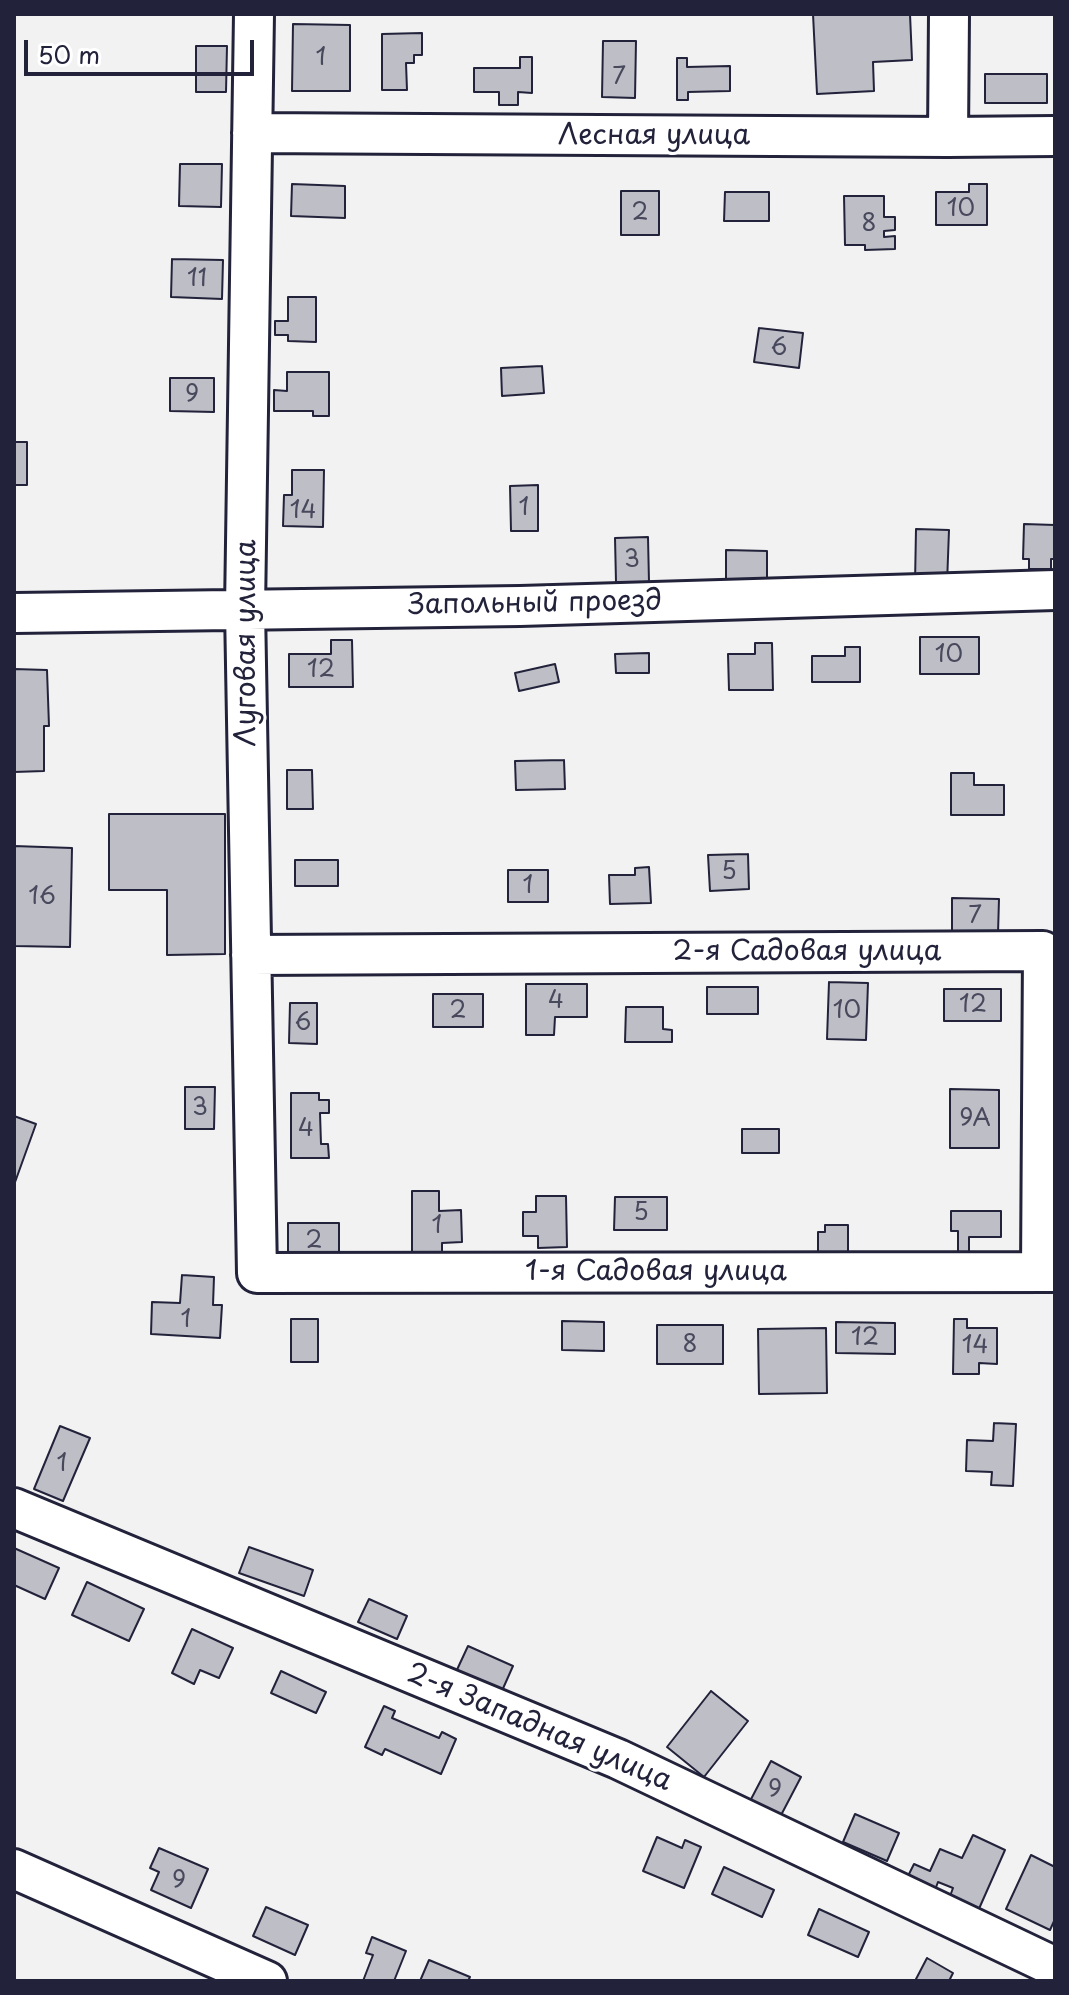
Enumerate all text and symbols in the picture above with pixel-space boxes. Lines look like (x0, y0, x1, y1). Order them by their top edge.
scale bar (28, 24, 258, 74)
text: 50 m (38, 36, 100, 72)
house number: 1 (316, 44, 326, 72)
house number: 7 (612, 63, 626, 91)
street label: Лесная улица (558, 119, 750, 153)
house number: 10 (947, 195, 975, 223)
house number: 2 (632, 199, 648, 227)
house number: 8 (862, 210, 876, 238)
house number: 11 (187, 265, 207, 293)
house number: 6 (771, 334, 787, 362)
house number: 9 (185, 381, 199, 409)
house number: 1 (519, 494, 529, 522)
house number: 14 (290, 497, 316, 525)
street label: Луговая улица (230, 540, 264, 746)
house number: 3 (624, 546, 640, 574)
street label: Запольный проезд (408, 585, 662, 623)
house number: 10 (935, 641, 963, 669)
house number: 12 (307, 656, 335, 684)
house number: 5 (721, 858, 737, 886)
house number: 1 (523, 872, 533, 900)
house number: 16 (28, 883, 56, 911)
house number: 7 (968, 902, 982, 930)
street label: 2-я Садовая улица (673, 935, 941, 969)
house number: 4 (548, 987, 564, 1015)
house number: 12 (959, 991, 987, 1019)
house number: 2 (450, 997, 466, 1025)
house number: 10 (833, 997, 861, 1025)
house number: 6 (295, 1009, 311, 1037)
house number: 3 (192, 1094, 208, 1122)
house number: 9А (959, 1105, 991, 1133)
house number: 4 (298, 1115, 314, 1143)
house number: 5 (633, 1199, 649, 1227)
house number: 1 (432, 1212, 442, 1240)
house number: 2 (306, 1227, 322, 1255)
street label: 1-я Садовая улица (525, 1255, 787, 1289)
house number: 1 (181, 1306, 191, 1334)
house number: 12 (851, 1324, 879, 1352)
house number: 8 (683, 1331, 697, 1359)
house number: 14 (962, 1332, 988, 1360)
house number: 1 (57, 1450, 67, 1478)
street label: 2-я Западная улица (401, 1657, 677, 1799)
house number: 9 (768, 1776, 782, 1804)
house number: 9 (172, 1867, 186, 1895)

